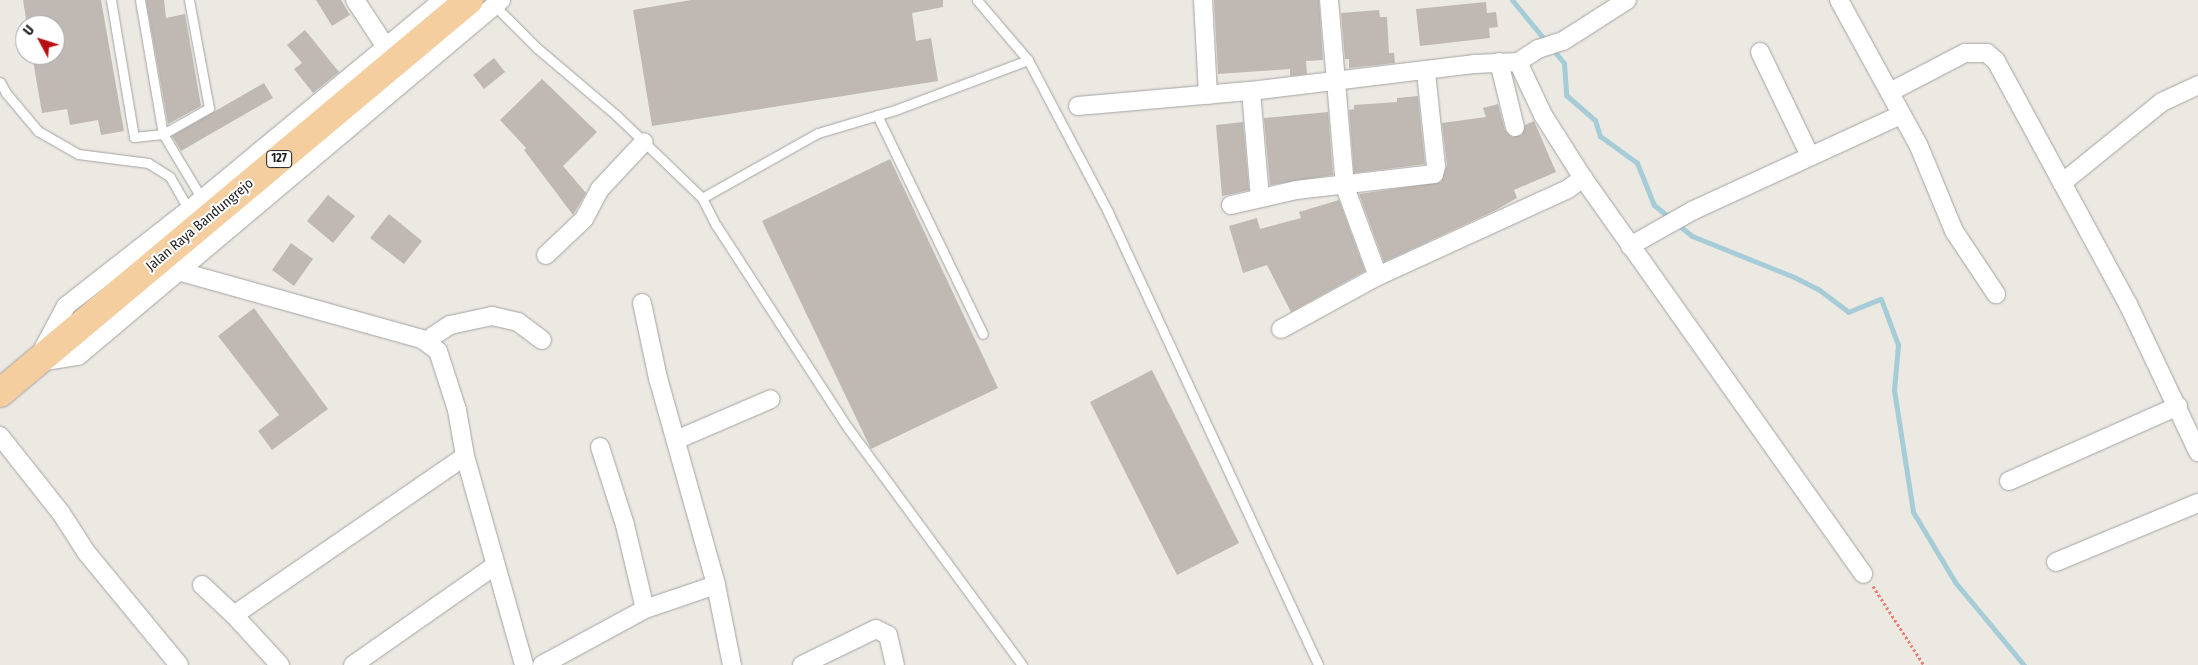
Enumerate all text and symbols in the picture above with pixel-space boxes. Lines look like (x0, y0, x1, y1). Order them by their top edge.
north arrow (15, 15, 65, 65)
text: U (20, 22, 38, 39)
road number: 127 (265, 150, 293, 168)
street label: Jalan Raya Bandungrejo (143, 175, 257, 275)

